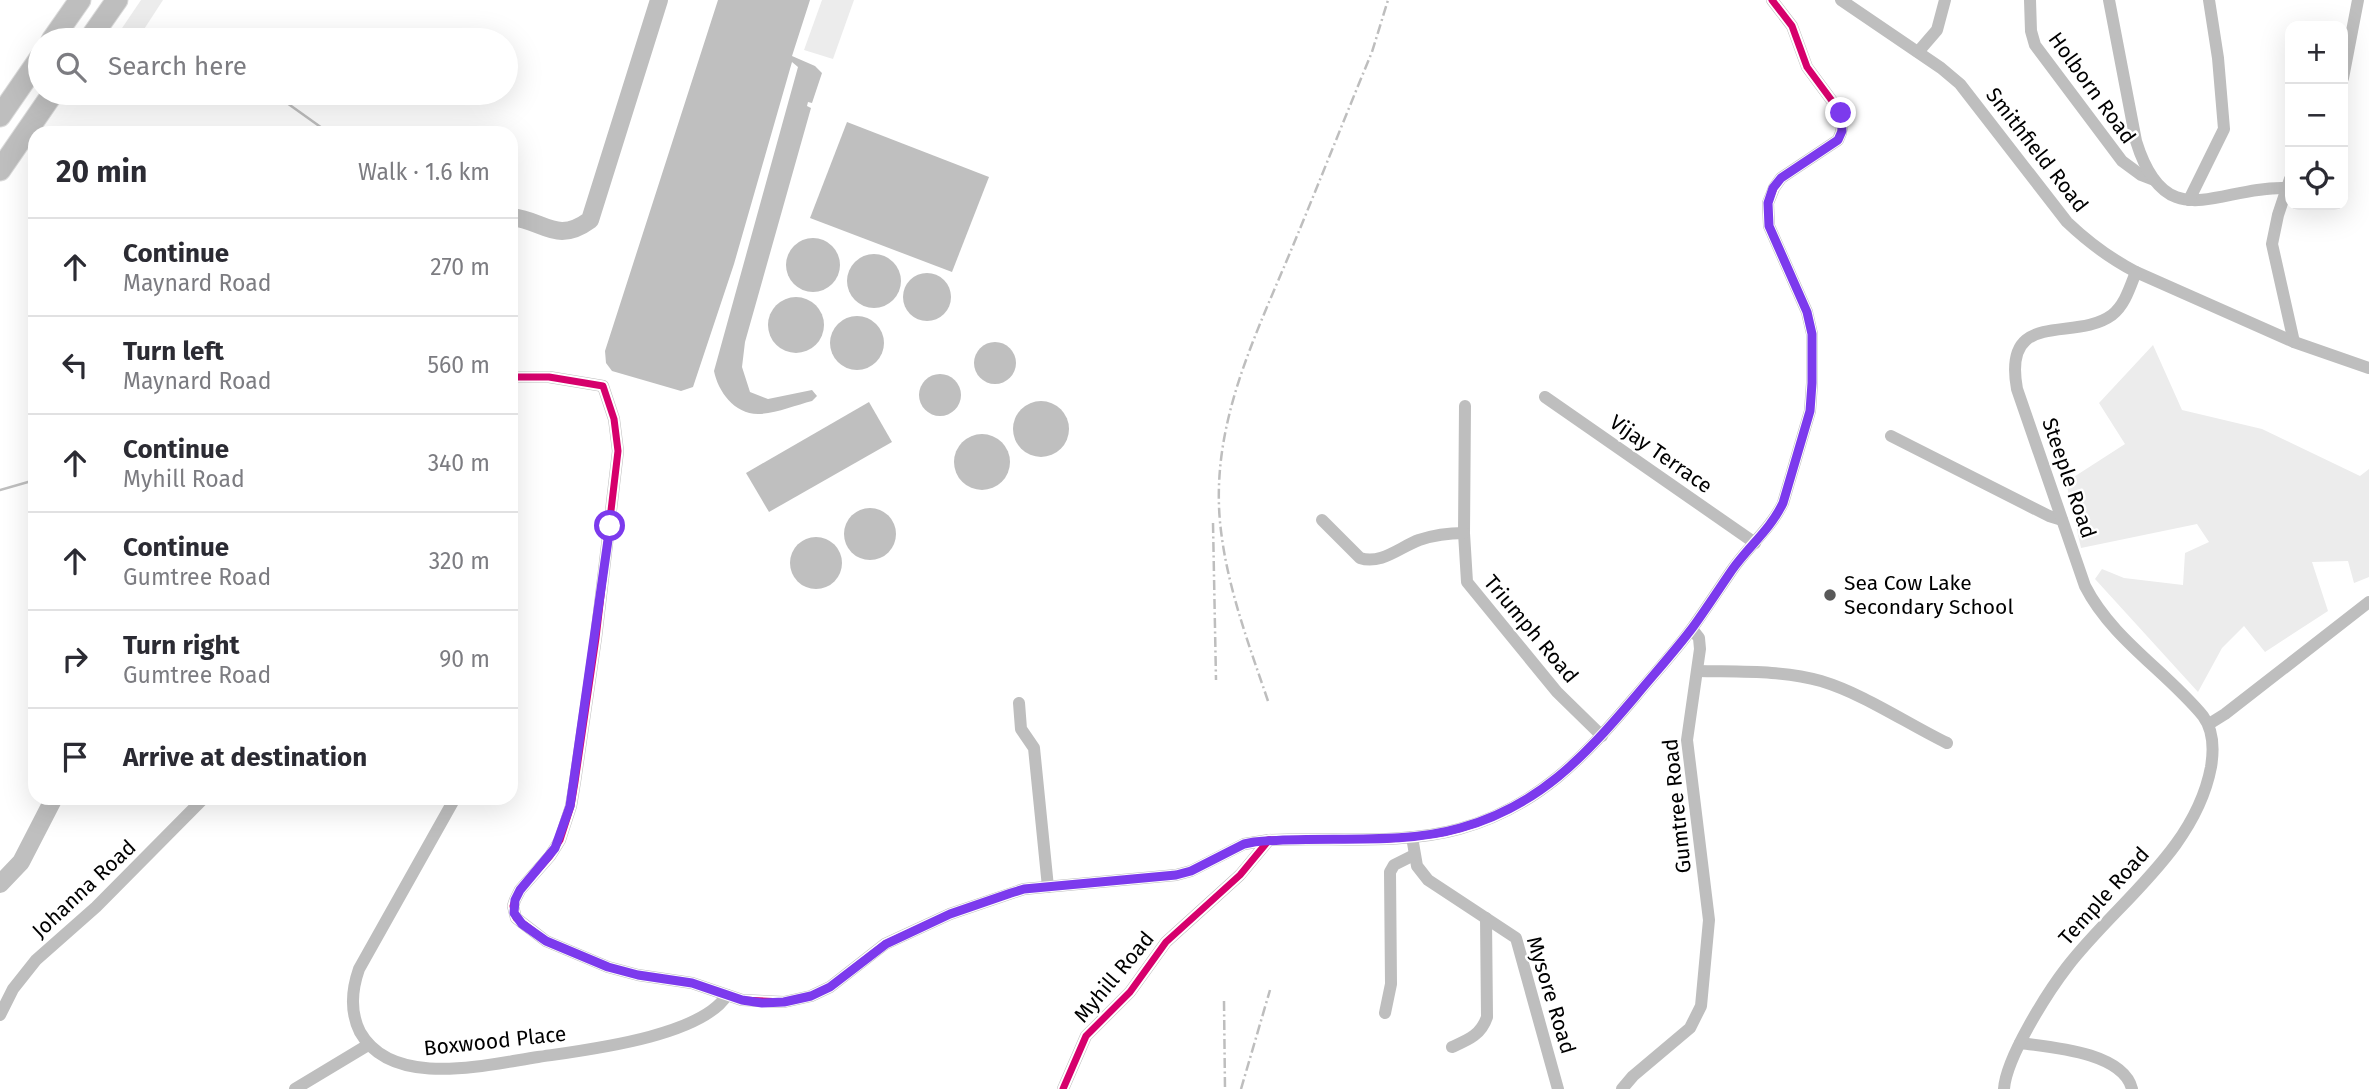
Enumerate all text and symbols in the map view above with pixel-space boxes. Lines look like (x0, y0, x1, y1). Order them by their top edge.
map controls (2285, 21, 2348, 210)
button: + (2285, 21, 2348, 84)
street label: Holborn Road (2043, 27, 2141, 149)
search box (28, 28, 518, 105)
icon: search (52, 48, 90, 86)
text: Search here (108, 51, 247, 82)
street label: Smithfield Road (1980, 82, 2094, 218)
button: − (2285, 84, 2348, 147)
route end (1825, 97, 1856, 128)
button: locate (2285, 147, 2348, 210)
text: 20 min (56, 154, 147, 190)
text: Walk · 1.6 km (358, 158, 490, 186)
text: Continue (123, 238, 229, 269)
icon: ahead (56, 248, 94, 286)
text: 270 m (430, 253, 490, 281)
text: Maynard Road (123, 269, 271, 297)
text: Turn left (123, 336, 224, 367)
icon: left (56, 346, 94, 384)
text: 560 m (428, 351, 490, 379)
text: Maynard Road (123, 367, 271, 395)
street label: Vijay Terrace (1605, 409, 1717, 499)
street label: Steeple Road (2036, 414, 2102, 542)
text: Continue (123, 434, 229, 465)
icon: ahead (56, 444, 94, 482)
text: 340 m (428, 449, 490, 477)
text: Myhill Road (123, 465, 245, 493)
route start (594, 510, 625, 541)
text: Continue (123, 532, 229, 563)
icon: ahead (56, 542, 94, 580)
text: 320 m (429, 547, 490, 575)
text: Gumtree Road (123, 563, 271, 591)
street label: Triumph Road (1478, 570, 1584, 688)
place label: Sea Cow Lake Secondary School (1844, 570, 2014, 620)
marker: Sea Cow Lake Secondary School (1822, 587, 1838, 603)
text: Turn right (123, 630, 240, 661)
icon: right (56, 640, 94, 678)
text: 90 m (439, 645, 490, 673)
text: Gumtree Road (123, 661, 271, 689)
street label: Gumtree Road (1657, 737, 1697, 875)
icon: arrive (56, 738, 94, 776)
text: Arrive at destination (123, 742, 367, 773)
street label: Johanna Road (27, 834, 141, 944)
street label: Temple Road (2053, 842, 2155, 950)
street label: Myhill Road (1068, 926, 1160, 1028)
street label: Mysore Road (1521, 933, 1581, 1057)
street label: Boxwood Place (422, 1021, 568, 1061)

